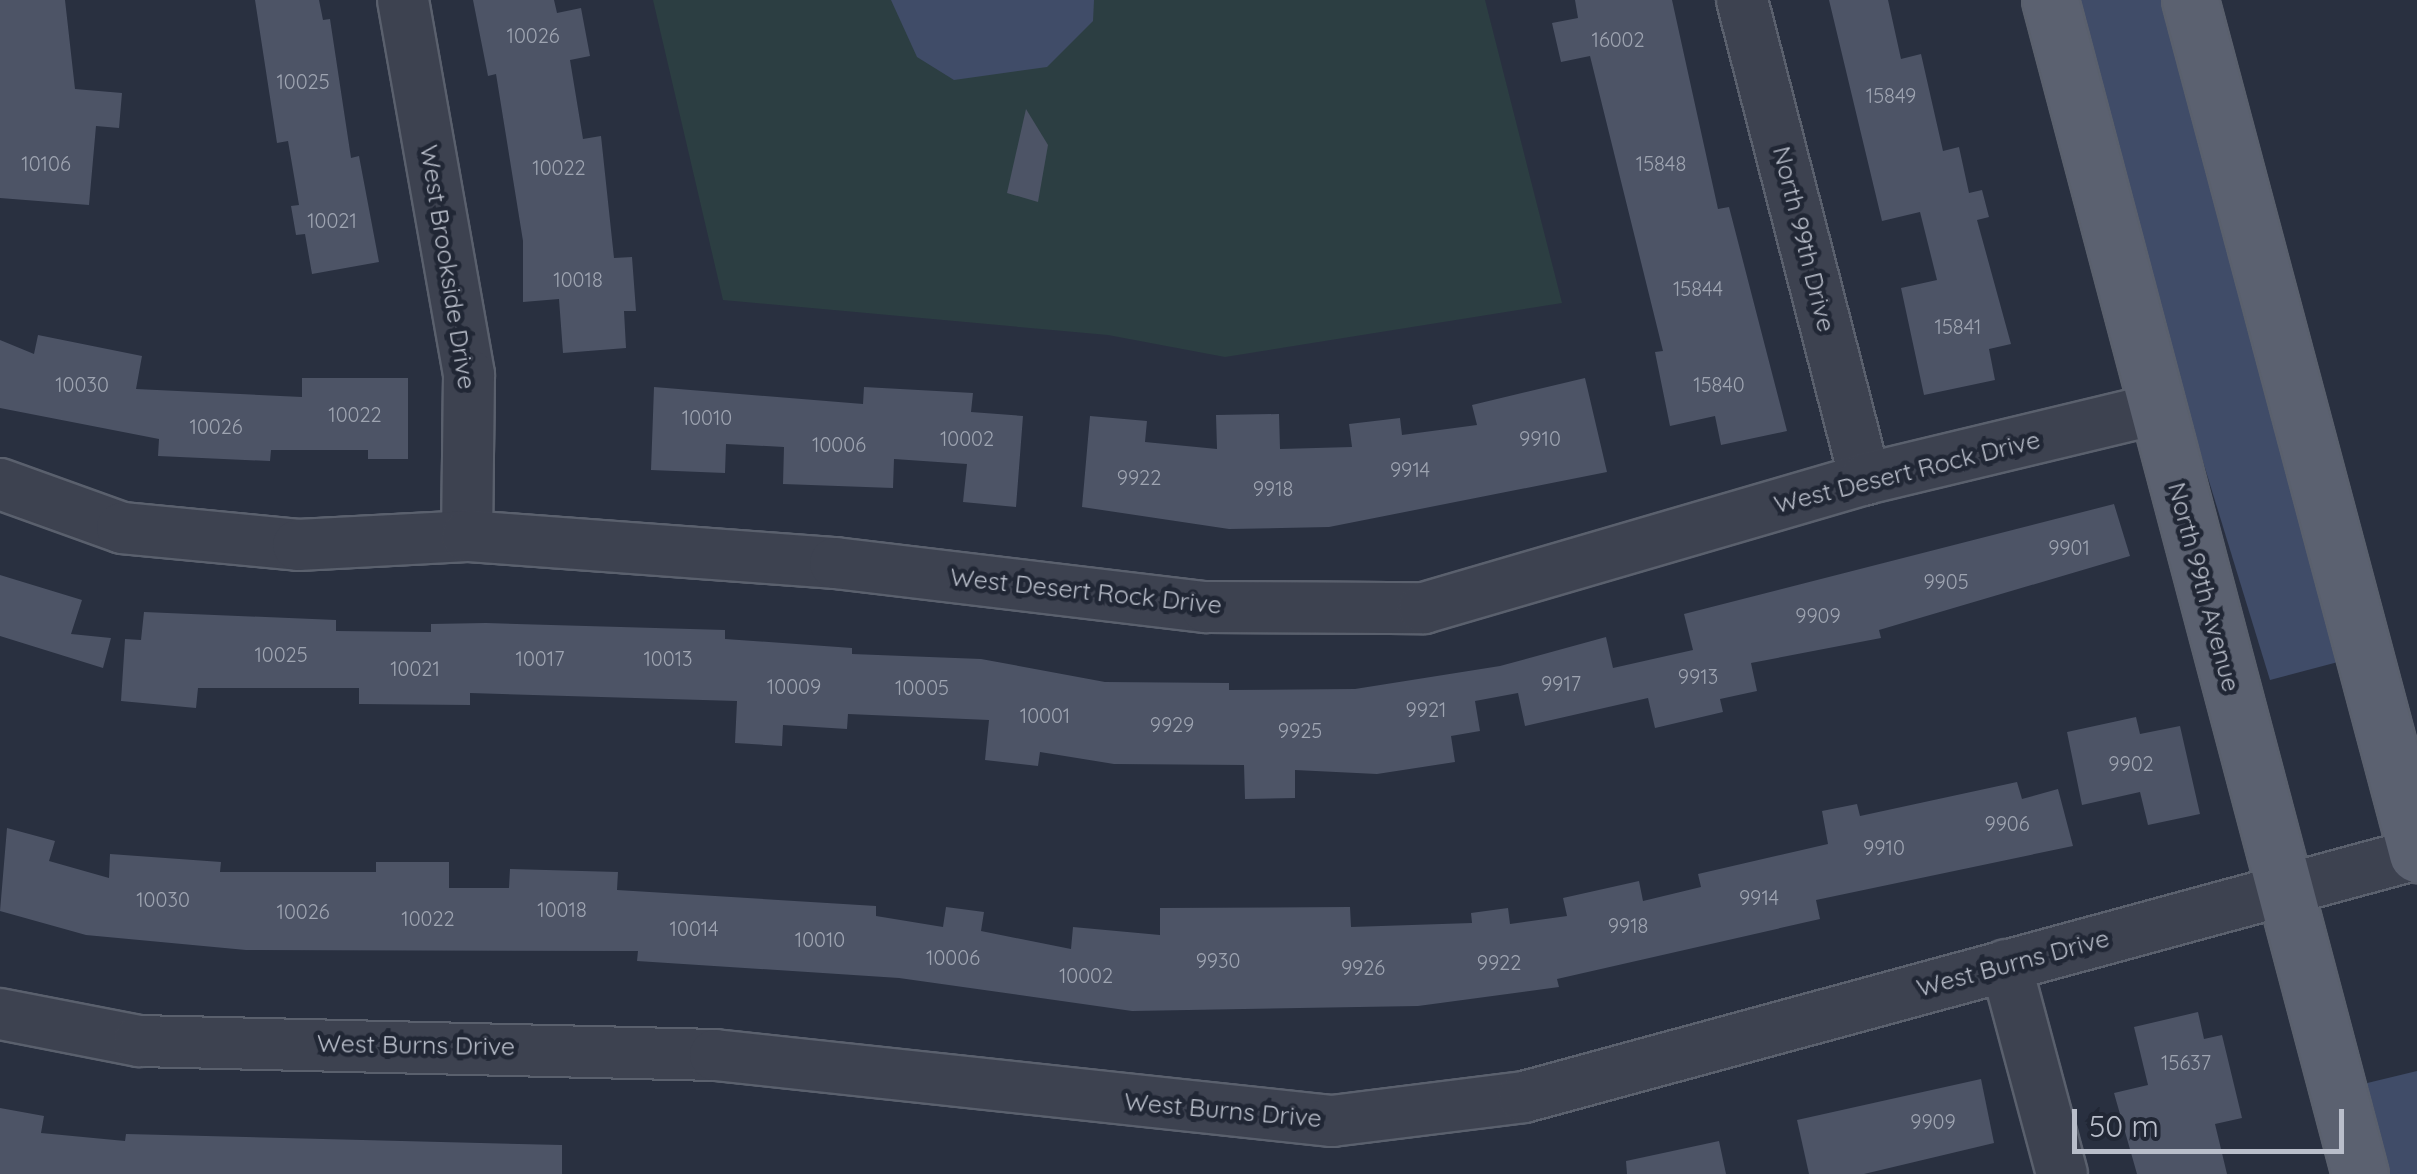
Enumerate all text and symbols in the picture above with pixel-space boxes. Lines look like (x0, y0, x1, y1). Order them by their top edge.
house number: 10026 (506, 23, 560, 47)
house number: 16002 (1591, 27, 1645, 51)
house number: 10025 (276, 69, 330, 93)
house number: 15849 (1866, 83, 1916, 107)
street label: West Brookside Drive (414, 143, 482, 391)
street label: North 99th Drive (1766, 143, 1842, 335)
house number: 10106 (21, 151, 71, 175)
house number: 15848 (1636, 151, 1686, 175)
house number: 10022 (532, 155, 586, 179)
house number: 10021 (307, 208, 357, 232)
house number: 10018 (553, 267, 603, 291)
house number: 15844 (1673, 276, 1723, 300)
house number: 15841 (1935, 314, 1981, 338)
house number: 10030 (55, 372, 109, 396)
house number: 15840 (1693, 372, 1745, 396)
house number: 10022 (328, 402, 382, 426)
house number: 10010 (682, 405, 732, 429)
house number: 10026 (189, 414, 243, 438)
street label: West Desert Rock Drive (1771, 424, 2043, 520)
house number: 10002 (940, 426, 994, 450)
house number: 9910 (1519, 426, 1561, 450)
house number: 10006 (812, 432, 866, 456)
house number: 9914 (1390, 457, 1430, 481)
house number: 9922 (1117, 465, 1161, 489)
house number: 9918 (1253, 476, 1293, 500)
street label: North 99th Avenue (2162, 479, 2246, 695)
house number: 9901 (2048, 535, 2090, 559)
street label: West Desert Rock Drive (949, 562, 1223, 620)
house number: 9905 (1923, 569, 1969, 593)
house number: 9909 (1795, 603, 1841, 627)
house number: 10025 (254, 642, 308, 666)
house number: 10017 (516, 646, 564, 670)
house number: 10013 (643, 646, 693, 670)
house number: 10021 (390, 656, 440, 680)
house number: 9913 (1678, 664, 1718, 688)
house number: 9917 (1541, 671, 1581, 695)
house number: 10009 (767, 674, 821, 698)
house number: 10005 (895, 675, 949, 699)
house number: 9921 (1406, 697, 1446, 721)
house number: 10001 (1020, 703, 1070, 727)
house number: 9929 (1150, 712, 1194, 736)
house number: 9925 (1278, 718, 1322, 742)
house number: 9902 (2108, 751, 2154, 775)
house number: 9906 (1985, 811, 2029, 835)
house number: 9910 (1863, 835, 1905, 859)
house number: 9914 (1739, 885, 1779, 909)
house number: 10030 (136, 887, 190, 911)
house number: 10018 (537, 897, 587, 921)
house number: 10026 (276, 899, 330, 923)
house number: 10022 (401, 906, 455, 930)
house number: 9918 (1608, 913, 1648, 937)
house number: 10014 (670, 916, 718, 940)
street label: West Burns Drive (1913, 923, 2113, 1003)
house number: 10010 (795, 927, 845, 951)
house number: 10006 (926, 945, 980, 969)
house number: 9930 (1196, 948, 1240, 972)
house number: 9922 (1477, 950, 1521, 974)
house number: 9926 (1341, 955, 1385, 979)
house number: 10002 (1059, 963, 1113, 987)
street label: West Burns Drive (317, 1028, 515, 1062)
house number: 15637 (2161, 1050, 2211, 1074)
street label: West Burns Drive (1123, 1086, 1323, 1134)
scale bar (2077, 1089, 2350, 1151)
text: 50 m (2089, 1107, 2159, 1145)
house number: 9909 (1910, 1109, 1956, 1133)

